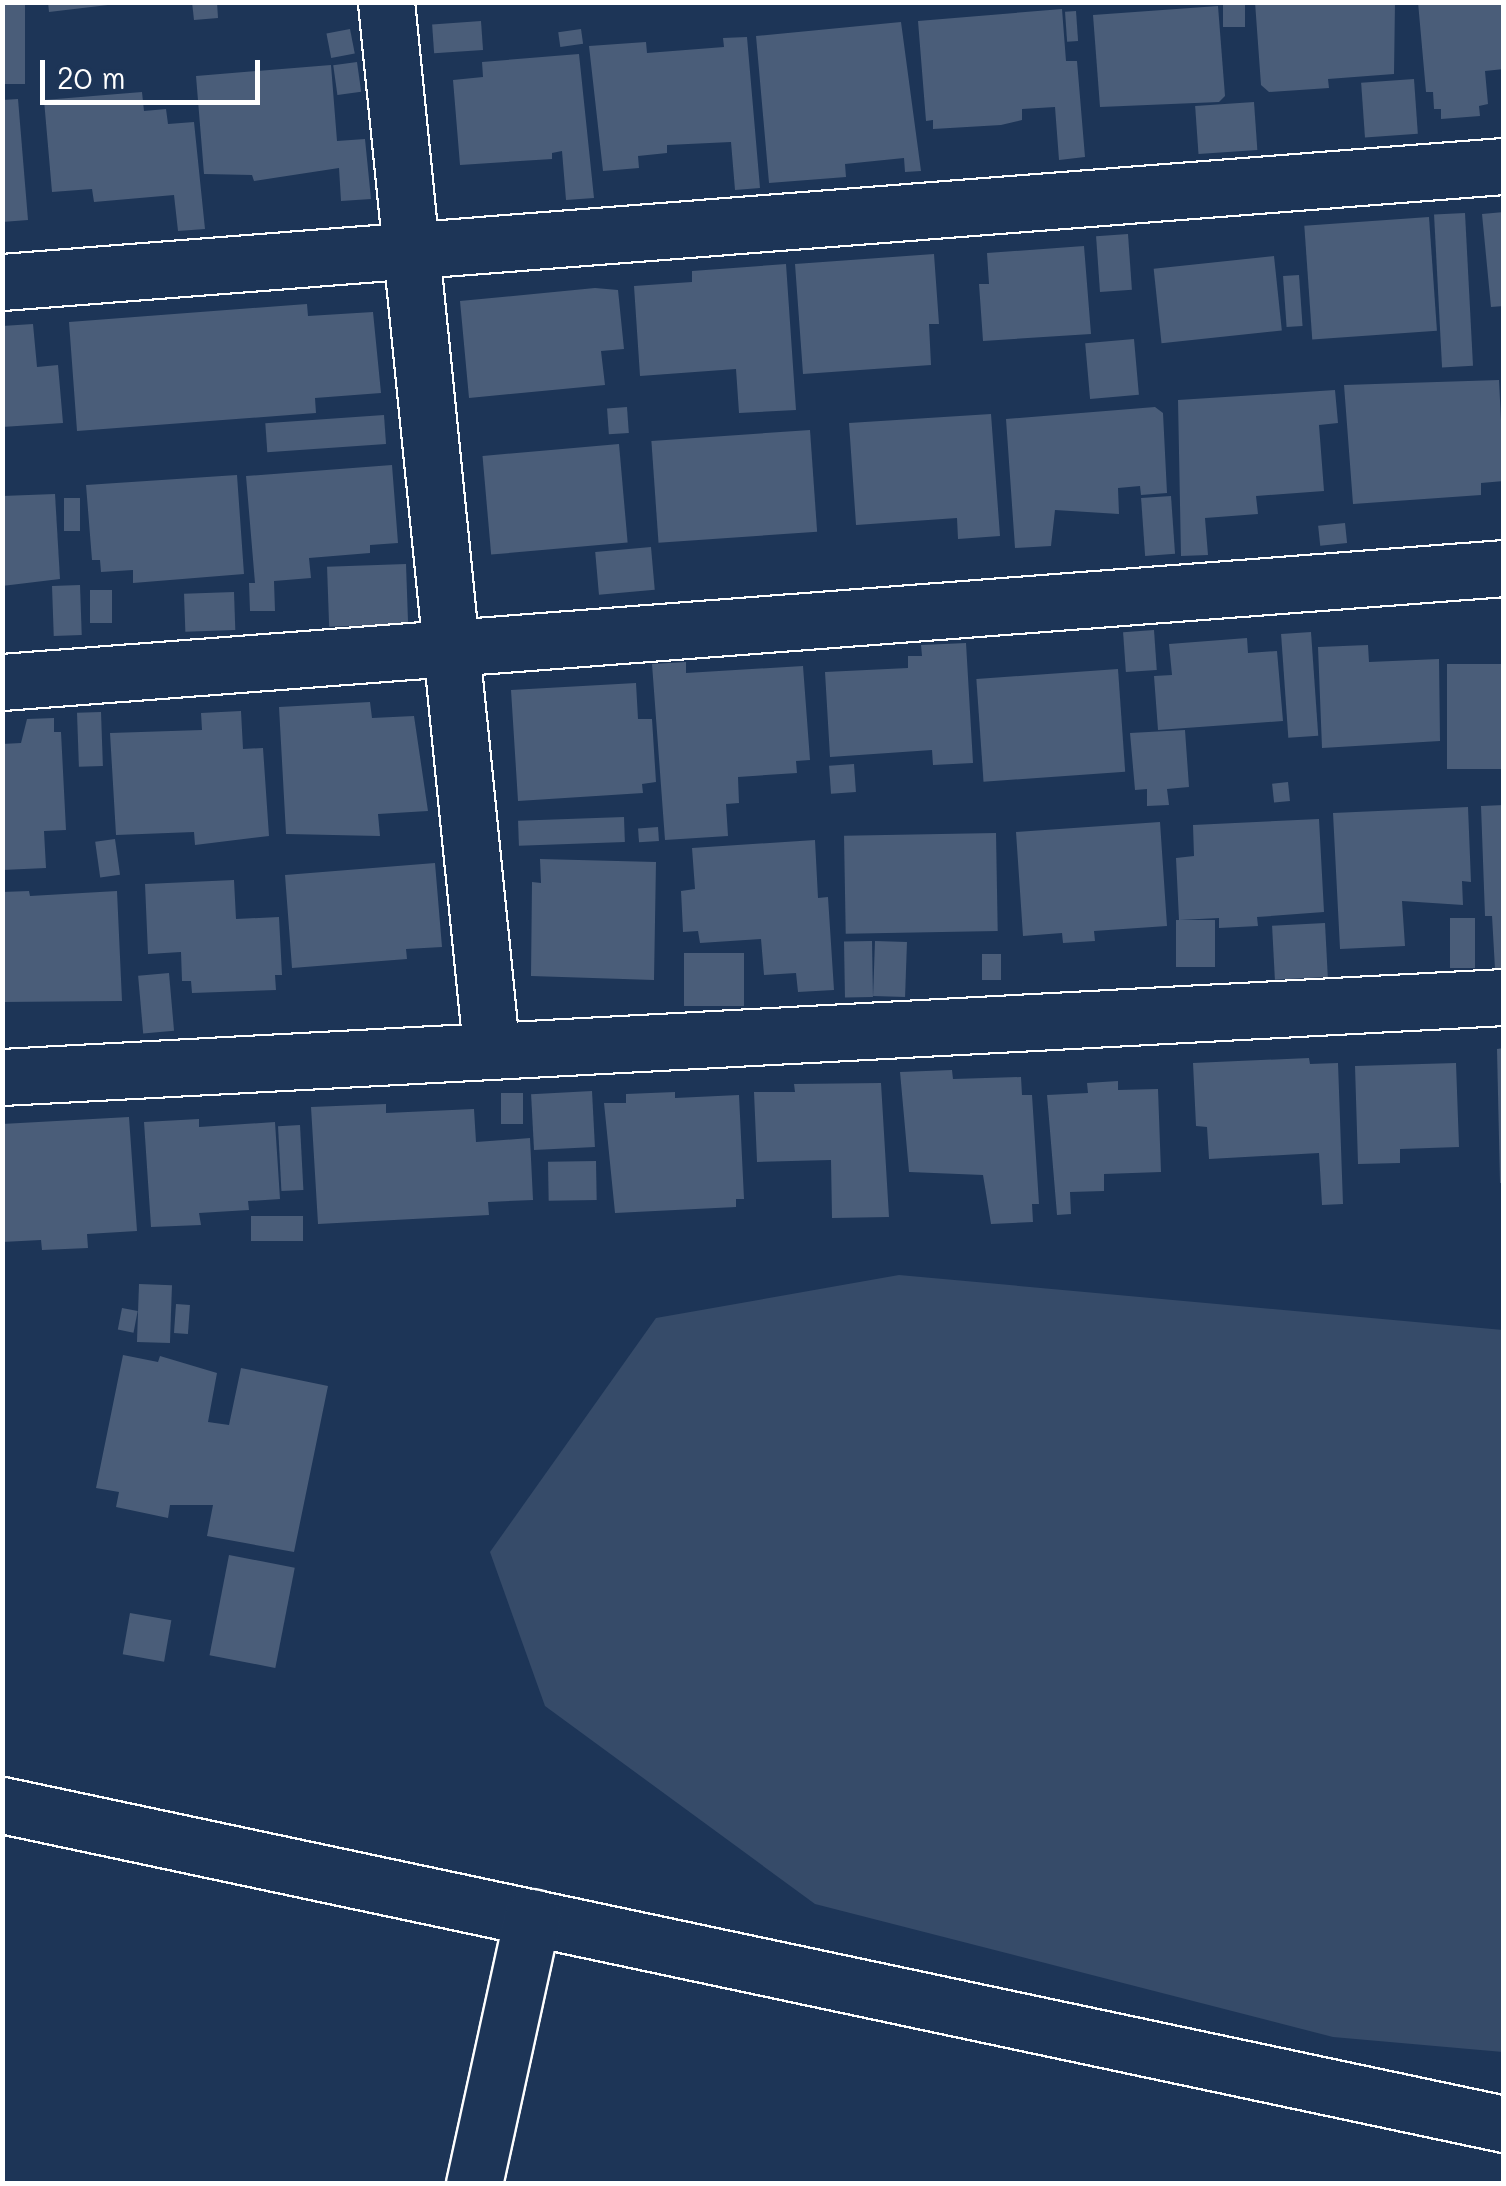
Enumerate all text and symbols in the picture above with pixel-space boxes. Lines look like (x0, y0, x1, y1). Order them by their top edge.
scale bar (45, 40, 265, 102)
text: 20 m (57, 57, 126, 97)

